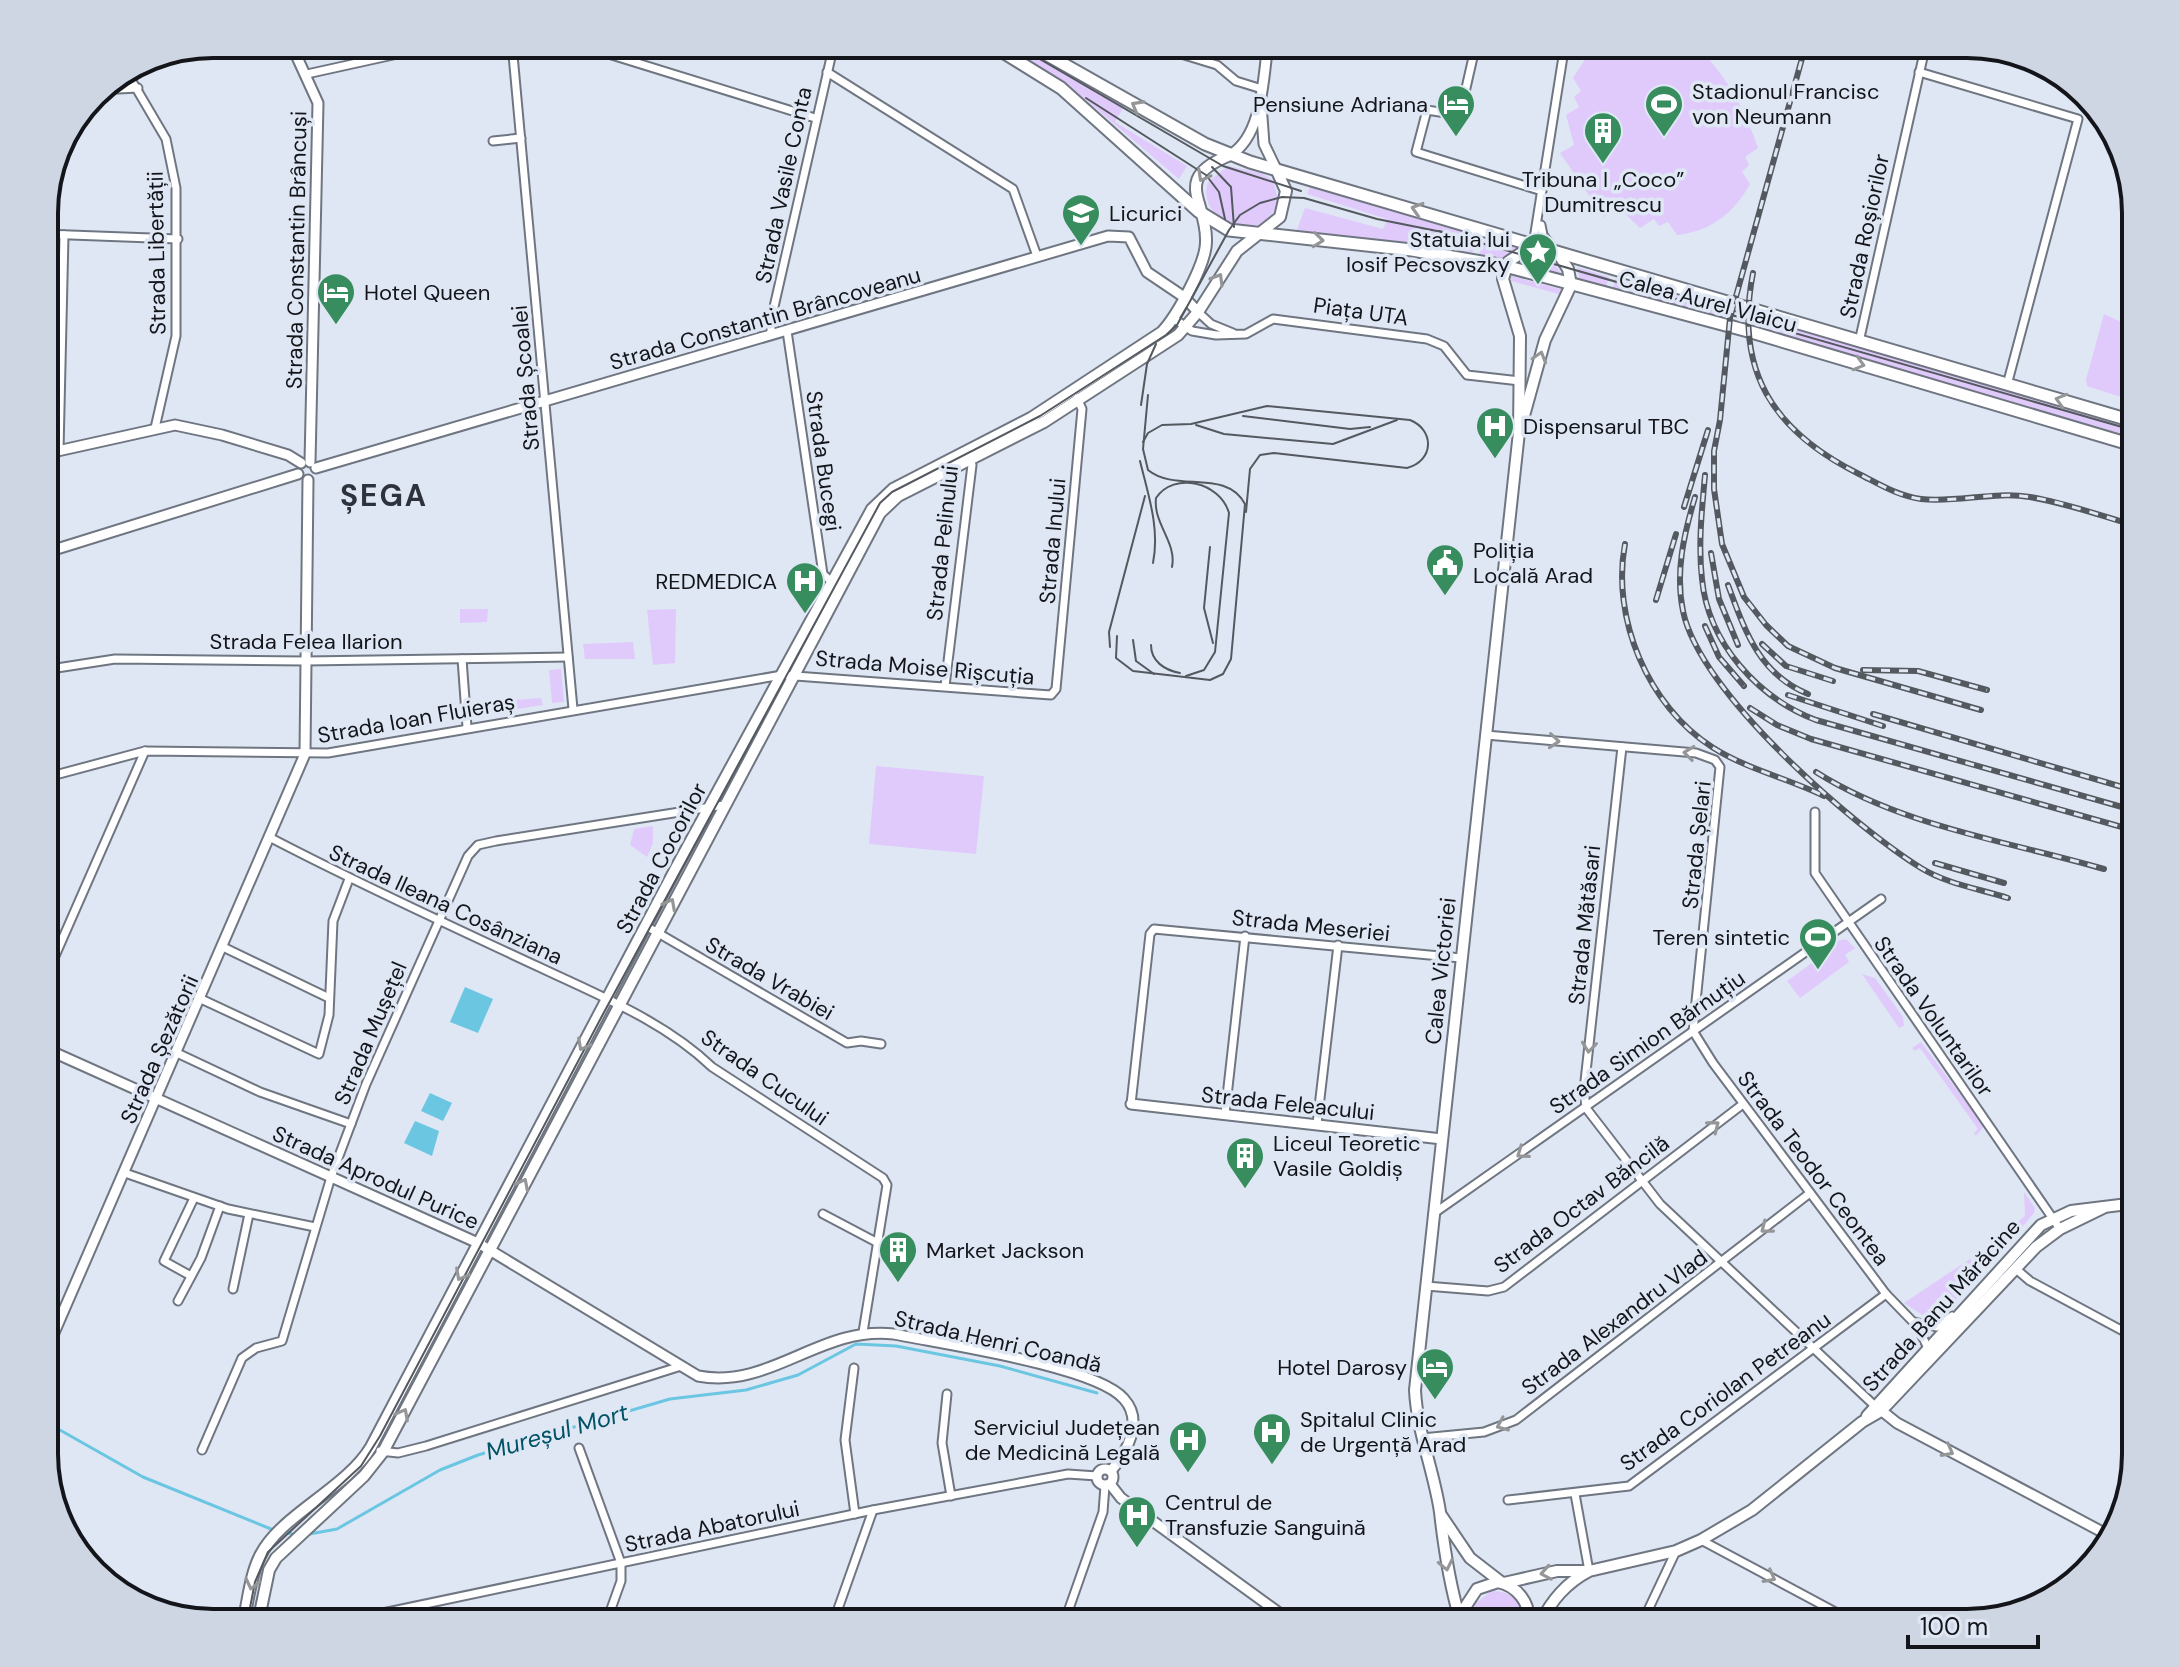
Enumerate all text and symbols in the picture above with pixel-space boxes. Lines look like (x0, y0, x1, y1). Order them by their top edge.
place label: Stadionul Francisc von Neumann (1692, 77, 1879, 131)
hotel icon: Pensiune Adriana (1435, 83, 1477, 138)
sports icon: Stadionul Francisc von Neumann (1643, 83, 1685, 138)
street label: Strada Vasile Conta (748, 84, 818, 286)
place label: Pensiune Adriana (1253, 90, 1428, 119)
one-way arrow (1131, 100, 1145, 116)
building icon: Tribuna I „Coco” Dumitrescu (1582, 110, 1624, 165)
street label: Strada Constantin Brâncuși (280, 111, 313, 389)
street label: Strada Roșiorilor (1833, 151, 1896, 321)
place label: Tribuna I „Coco” Dumitrescu (1522, 165, 1684, 219)
one-way arrow (1197, 168, 1212, 182)
street label: Strada Libertății (141, 171, 172, 335)
school or university icon: Licurici (1060, 192, 1102, 247)
place label: Licurici (1109, 199, 1182, 228)
one-way arrow (1410, 202, 1424, 218)
place label: Statuia lui Iosif Pecsovszky (1346, 225, 1510, 279)
one-way arrow (1311, 231, 1324, 248)
place icon: Statuia lui Iosif Pecsovszky (1517, 231, 1559, 286)
street label: Strada Constantin Brâncoveanu (606, 260, 924, 377)
street label: Calea Aurel Vlaicu (1616, 264, 1800, 339)
hotel icon: Hotel Queen (315, 271, 357, 326)
one-way arrow (1208, 273, 1224, 288)
place label: Hotel Queen (364, 278, 490, 307)
street label: Piața UTA (1311, 290, 1410, 333)
street label: Strada Școalei (505, 304, 546, 452)
one-way arrow (1531, 351, 1547, 365)
one-way arrow (1852, 355, 1866, 371)
street label: Strada Bucegi (799, 389, 848, 533)
one-way arrow (2055, 393, 2068, 410)
hospital icon: Dispensarul TBC (1474, 405, 1516, 460)
place label: Dispensarul TBC (1523, 412, 1689, 441)
street label: Strada Pelinului (920, 464, 965, 622)
district label: ȘEGA (340, 476, 428, 515)
street label: Strada Inului (1033, 477, 1072, 605)
place label: Poliția Locală Arad (1473, 536, 1593, 590)
public building icon: Poliția Locală Arad (1424, 542, 1466, 597)
hospital icon: REDMEDICA (784, 560, 826, 615)
place label: REDMEDICA (655, 567, 777, 596)
street label: Strada Felea Ilarion (209, 627, 403, 656)
street label: Strada Moise Rișcuția (814, 643, 1036, 692)
street label: Strada Ioan Fluieraș (315, 687, 517, 750)
one-way arrow (1548, 732, 1561, 749)
one-way arrow (1682, 744, 1695, 761)
street label: Strada Cocorilor (609, 778, 713, 939)
street label: Strada Șelari (1675, 780, 1718, 911)
street label: Strada Ileana Cosânziana (324, 838, 567, 971)
street label: Strada Mătăsari (1562, 844, 1607, 1006)
street label: Calea Victoriei (1418, 896, 1463, 1046)
one-way arrow (661, 898, 676, 913)
street label: Strada Meseriei (1230, 903, 1391, 948)
sports icon: Teren sintetic (1797, 916, 1839, 971)
place label: Teren sintetic (1653, 923, 1790, 952)
street label: Strada Vrabiei (700, 930, 839, 1027)
street label: Strada Voluntarilor (1867, 930, 2000, 1102)
street label: Strada Mușețel (327, 957, 414, 1109)
street label: Strada Simion Bărnuțiu (1544, 964, 1751, 1121)
street label: Strada Șezătorii (114, 970, 205, 1128)
street label: Strada Cucului (695, 1023, 834, 1132)
one-way arrow (577, 1037, 592, 1052)
one-way arrow (1580, 1041, 1597, 1054)
street label: Strada Teodor Ceontea (1731, 1065, 1896, 1271)
street label: Strada Feleacului (1200, 1080, 1376, 1127)
street label: Strada Aprodul Purice (268, 1119, 484, 1236)
one-way arrow (1705, 1122, 1720, 1136)
place label: Liceul Teoretic Vasile Goldiș (1273, 1129, 1421, 1183)
street label: Strada Octav Băncilă (1488, 1129, 1675, 1280)
building icon: Liceul Teoretic Vasile Goldiș (1224, 1135, 1266, 1190)
one-way arrow (1516, 1143, 1530, 1158)
one-way arrow (514, 1177, 529, 1192)
street label: Strada Banu Mărăcine (1856, 1213, 2027, 1398)
one-way arrow (1760, 1218, 1775, 1232)
building icon: Market Jackson (877, 1229, 919, 1284)
place label: Market Jackson (926, 1236, 1084, 1265)
street label: Strada Alexandru Vlad (1515, 1243, 1713, 1402)
one-way arrow (456, 1267, 471, 1282)
street label: Strada Henri Coandă (892, 1304, 1104, 1379)
street label: Strada Coriolan Petreanu (1614, 1305, 1837, 1478)
hotel icon: Hotel Darosy (1414, 1346, 1456, 1401)
place label: Hotel Darosy (1277, 1353, 1407, 1382)
water label: Mureșul Mort (482, 1396, 632, 1467)
place label: Spitalul Clinic de Urgență Arad (1300, 1405, 1466, 1459)
one-way arrow (393, 1408, 408, 1422)
hospital icon: Spitalul Clinic de Urgență Arad (1251, 1411, 1293, 1466)
place label: Serviciul Județean de Medicină Legală (965, 1413, 1160, 1467)
one-way arrow (1496, 1416, 1510, 1432)
hospital icon: Serviciul Județean de Medicină Legală (1167, 1419, 1209, 1474)
one-way arrow (1940, 1441, 1955, 1456)
place label: Centrul de Transfuzie Sanguină (1165, 1488, 1366, 1542)
street label: Strada Abatorului (622, 1494, 802, 1559)
hospital icon: Centrul de Transfuzie Sanguină (1116, 1494, 1158, 1549)
one-way arrow (1436, 1559, 1453, 1572)
one-way arrow (1539, 1564, 1553, 1581)
one-way arrow (1761, 1567, 1776, 1583)
one-way arrow (244, 1576, 261, 1590)
scale bar (1908, 1599, 2038, 1649)
text: 100 m (1920, 1611, 1988, 1642)

